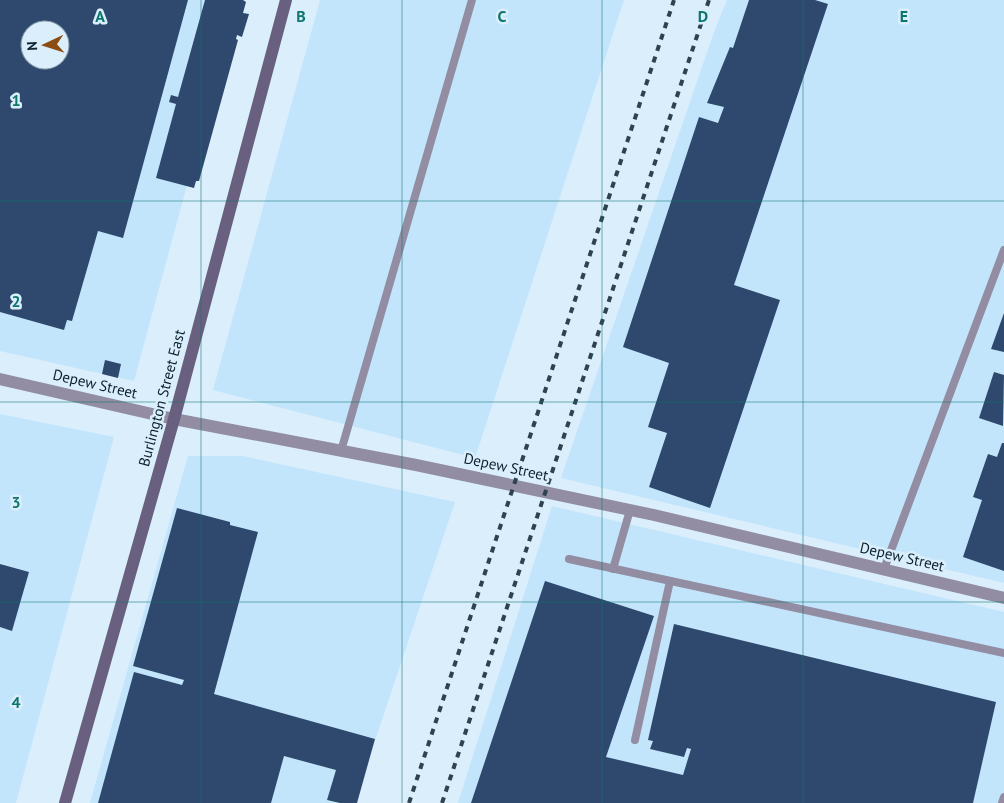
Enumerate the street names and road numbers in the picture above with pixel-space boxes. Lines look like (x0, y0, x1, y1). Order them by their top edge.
street label: Burlington Street East (134, 327, 189, 468)
street label: Depew Street (51, 365, 139, 402)
street label: Depew Street (462, 448, 550, 485)
street label: Depew Street (858, 538, 946, 575)

